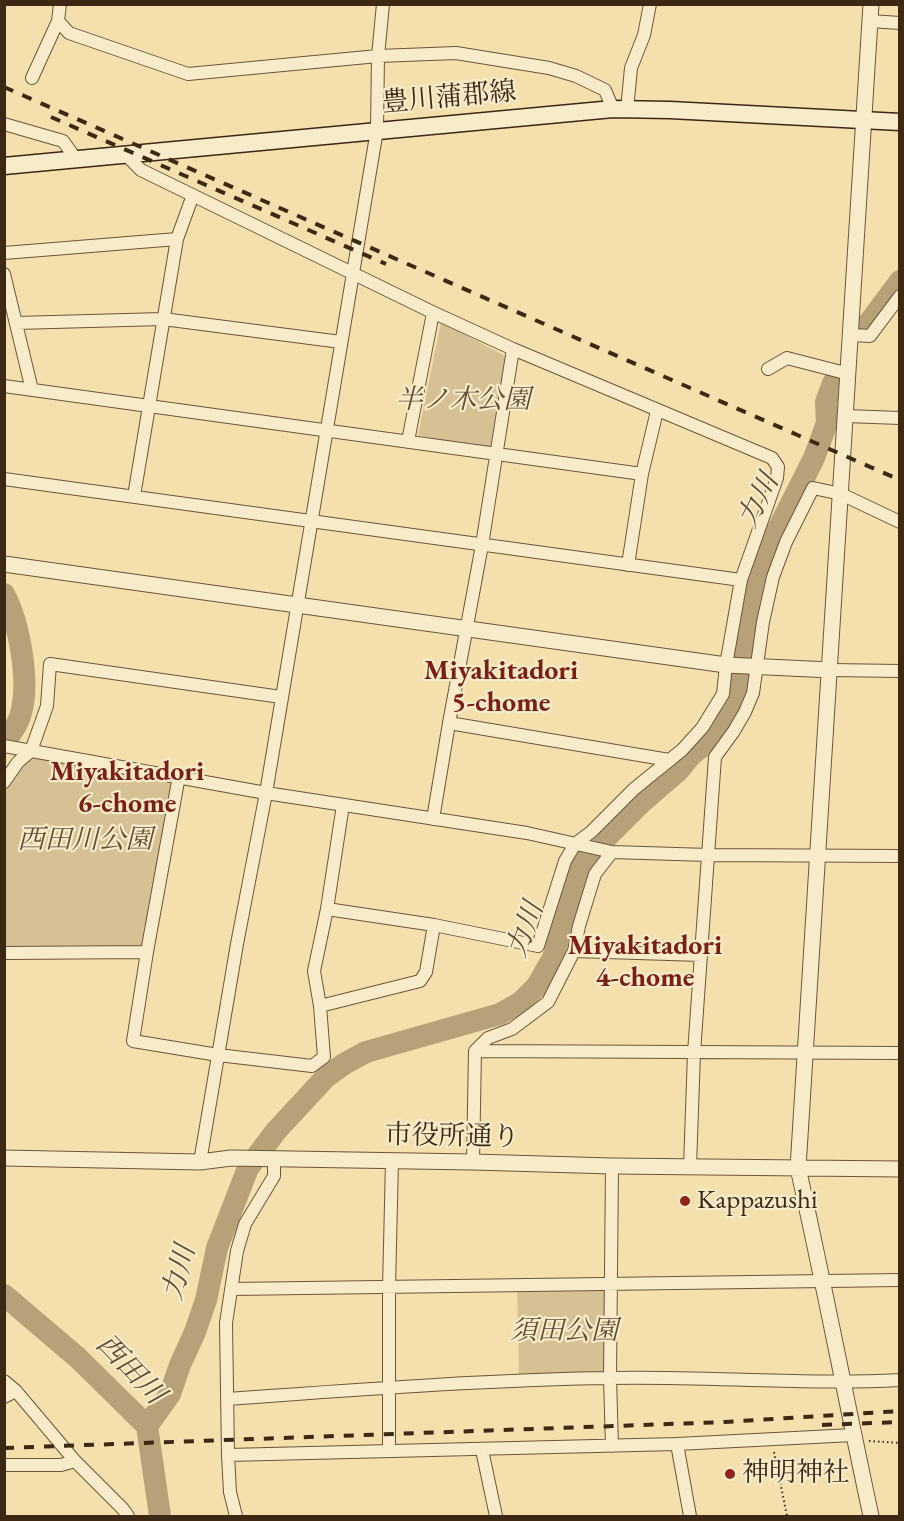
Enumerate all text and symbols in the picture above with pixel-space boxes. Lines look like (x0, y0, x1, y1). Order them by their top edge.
street label: 豊川蒲郡線 (380, 76, 518, 120)
park label: 半ノ木公園 (396, 385, 530, 417)
water label: 力川 (731, 468, 787, 534)
district label: Miyakitadori 5-chome (424, 654, 578, 720)
district label: Miyakitadori 6-chome (50, 755, 204, 821)
park label: 西田川公園 (18, 825, 152, 857)
water label: 力川 (501, 898, 551, 962)
district label: Miyakitadori 4-chome (568, 929, 722, 995)
street label: 市役所通り (384, 1120, 520, 1154)
place label: Kappazushi (697, 1185, 818, 1217)
marker: Kappazushi (678, 1194, 692, 1208)
water label: 力川 (157, 1242, 203, 1304)
park label: 須田公園 (510, 1316, 618, 1348)
water label: 西田川 (89, 1328, 171, 1412)
place label: 神明神社 (742, 1458, 850, 1490)
marker: 神明神社 (723, 1467, 737, 1481)

